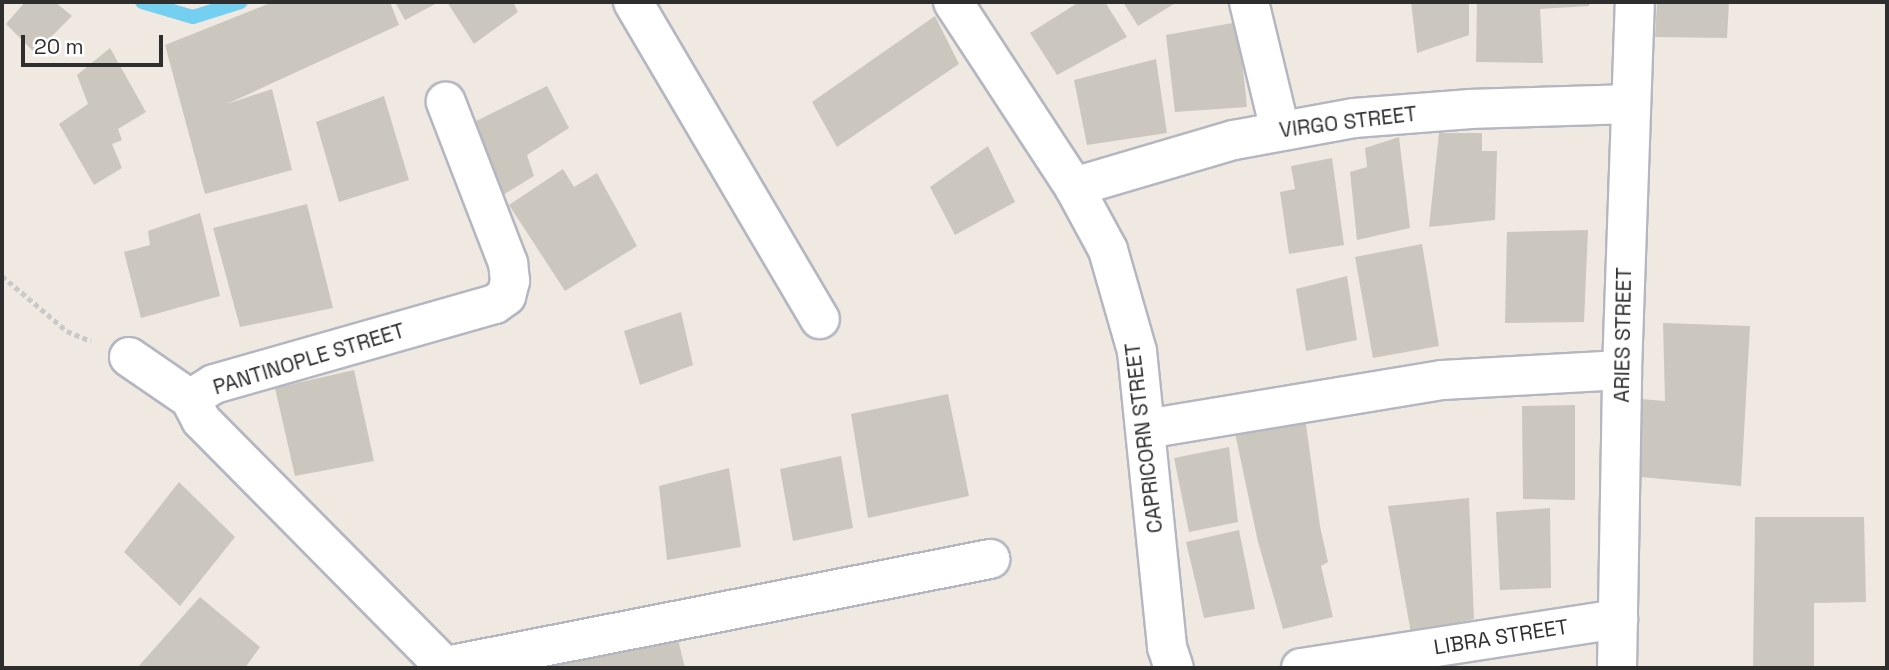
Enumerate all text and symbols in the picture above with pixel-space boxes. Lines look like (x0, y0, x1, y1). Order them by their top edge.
scale bar (24, 21, 166, 65)
text: 20 m (34, 33, 84, 60)
street label: VIRGO STREET (1278, 101, 1418, 143)
street label: ARIES STREET (1609, 267, 1637, 403)
street label: PANTINOPLE STREET (210, 318, 408, 400)
street label: CAPRICORN STREET (1120, 341, 1168, 535)
street label: LIBRA STREET (1432, 614, 1570, 660)

